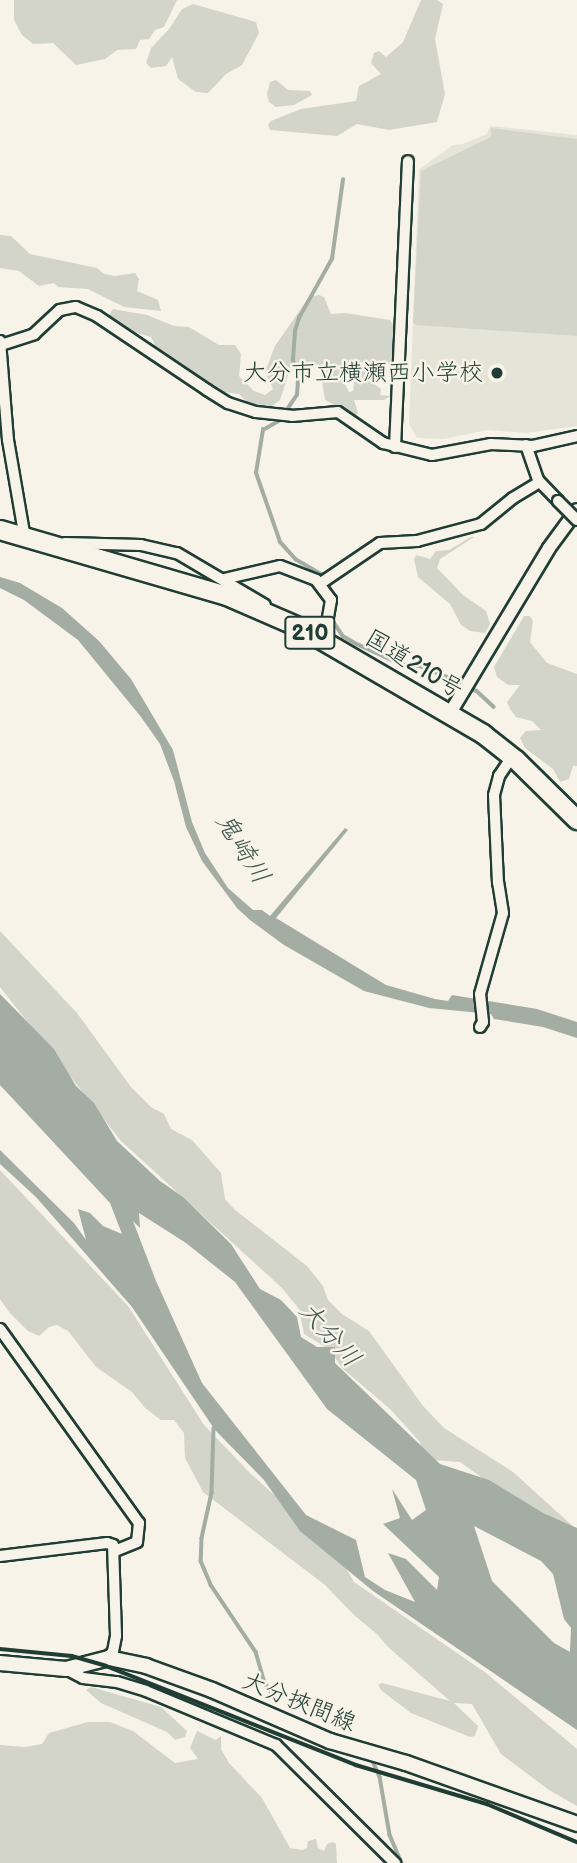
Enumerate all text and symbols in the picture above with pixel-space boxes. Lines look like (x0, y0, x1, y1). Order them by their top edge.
place label: 大分市立横瀬西小学校 (243, 359, 483, 387)
marker: 大分市立横瀬西小学校 (489, 365, 505, 381)
road number: 210 (284, 614, 336, 652)
street label: 国道210号 (360, 624, 468, 704)
water label: 鬼崎川 (208, 808, 276, 890)
water label: 大分川 (291, 1296, 367, 1374)
street label: 大分挾間線 (238, 1666, 360, 1738)

